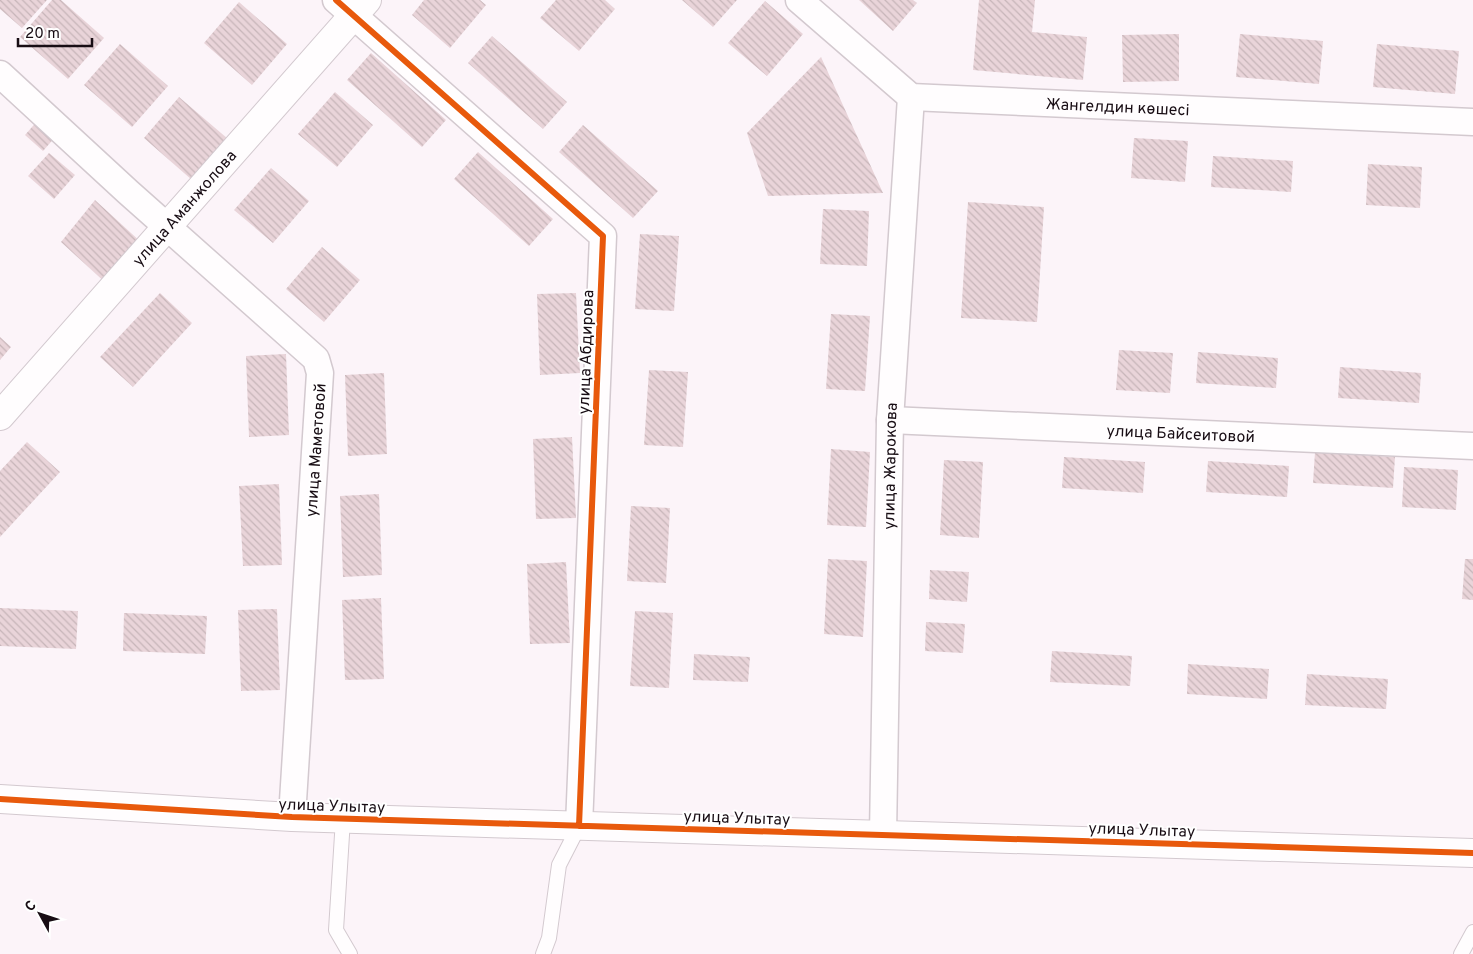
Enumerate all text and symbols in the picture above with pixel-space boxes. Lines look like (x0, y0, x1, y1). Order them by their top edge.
scale bar (18, 15, 91, 47)
text: 20 m (25, 25, 60, 44)
street label: Жангелдин көшесі (1045, 95, 1190, 121)
street label: улица Аманжолова (129, 147, 242, 271)
street label: улица Абдирова (575, 289, 599, 415)
street label: улица Маметовой (302, 383, 332, 518)
street label: улица Жарокова (880, 402, 903, 530)
street label: улица Байсеитовой (1106, 422, 1255, 448)
street label: улица Улытау (278, 795, 386, 819)
street label: улица Улытау (683, 807, 791, 831)
street label: улица Улытау (1088, 819, 1196, 843)
north arrow (15, 889, 65, 939)
text: С (22, 898, 41, 916)

